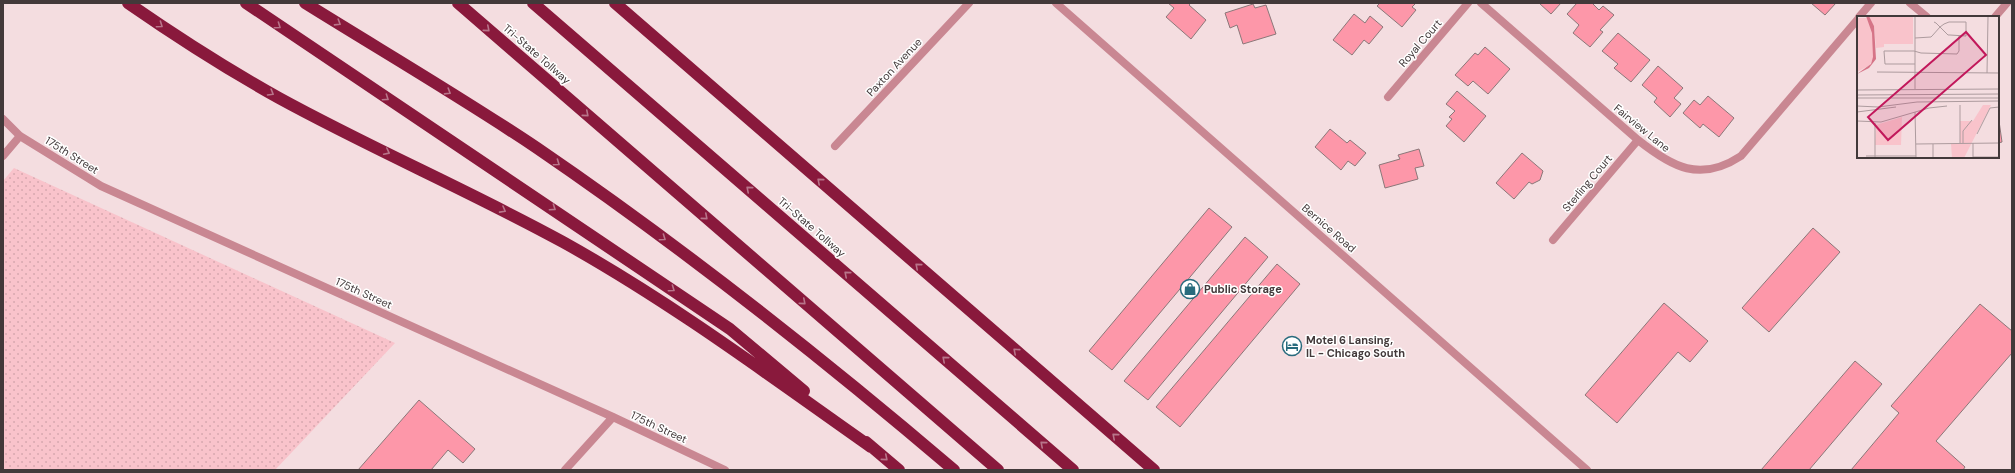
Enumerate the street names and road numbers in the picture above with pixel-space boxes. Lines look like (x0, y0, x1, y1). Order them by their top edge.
street label: Royal Court (1396, 16, 1444, 70)
street label: Tri-State Tollway (500, 21, 574, 87)
street label: Paxton Avenue (863, 35, 925, 99)
street label: Fairview Lane (1611, 101, 1673, 155)
street label: 175th Street (43, 133, 101, 177)
street label: Sterling Court (1559, 152, 1615, 214)
street label: Tri-State Tollway (775, 194, 849, 260)
street label: Bernice Road (1299, 201, 1359, 255)
street label: 175th Street (334, 274, 394, 312)
street label: 175th Street (629, 408, 689, 446)

